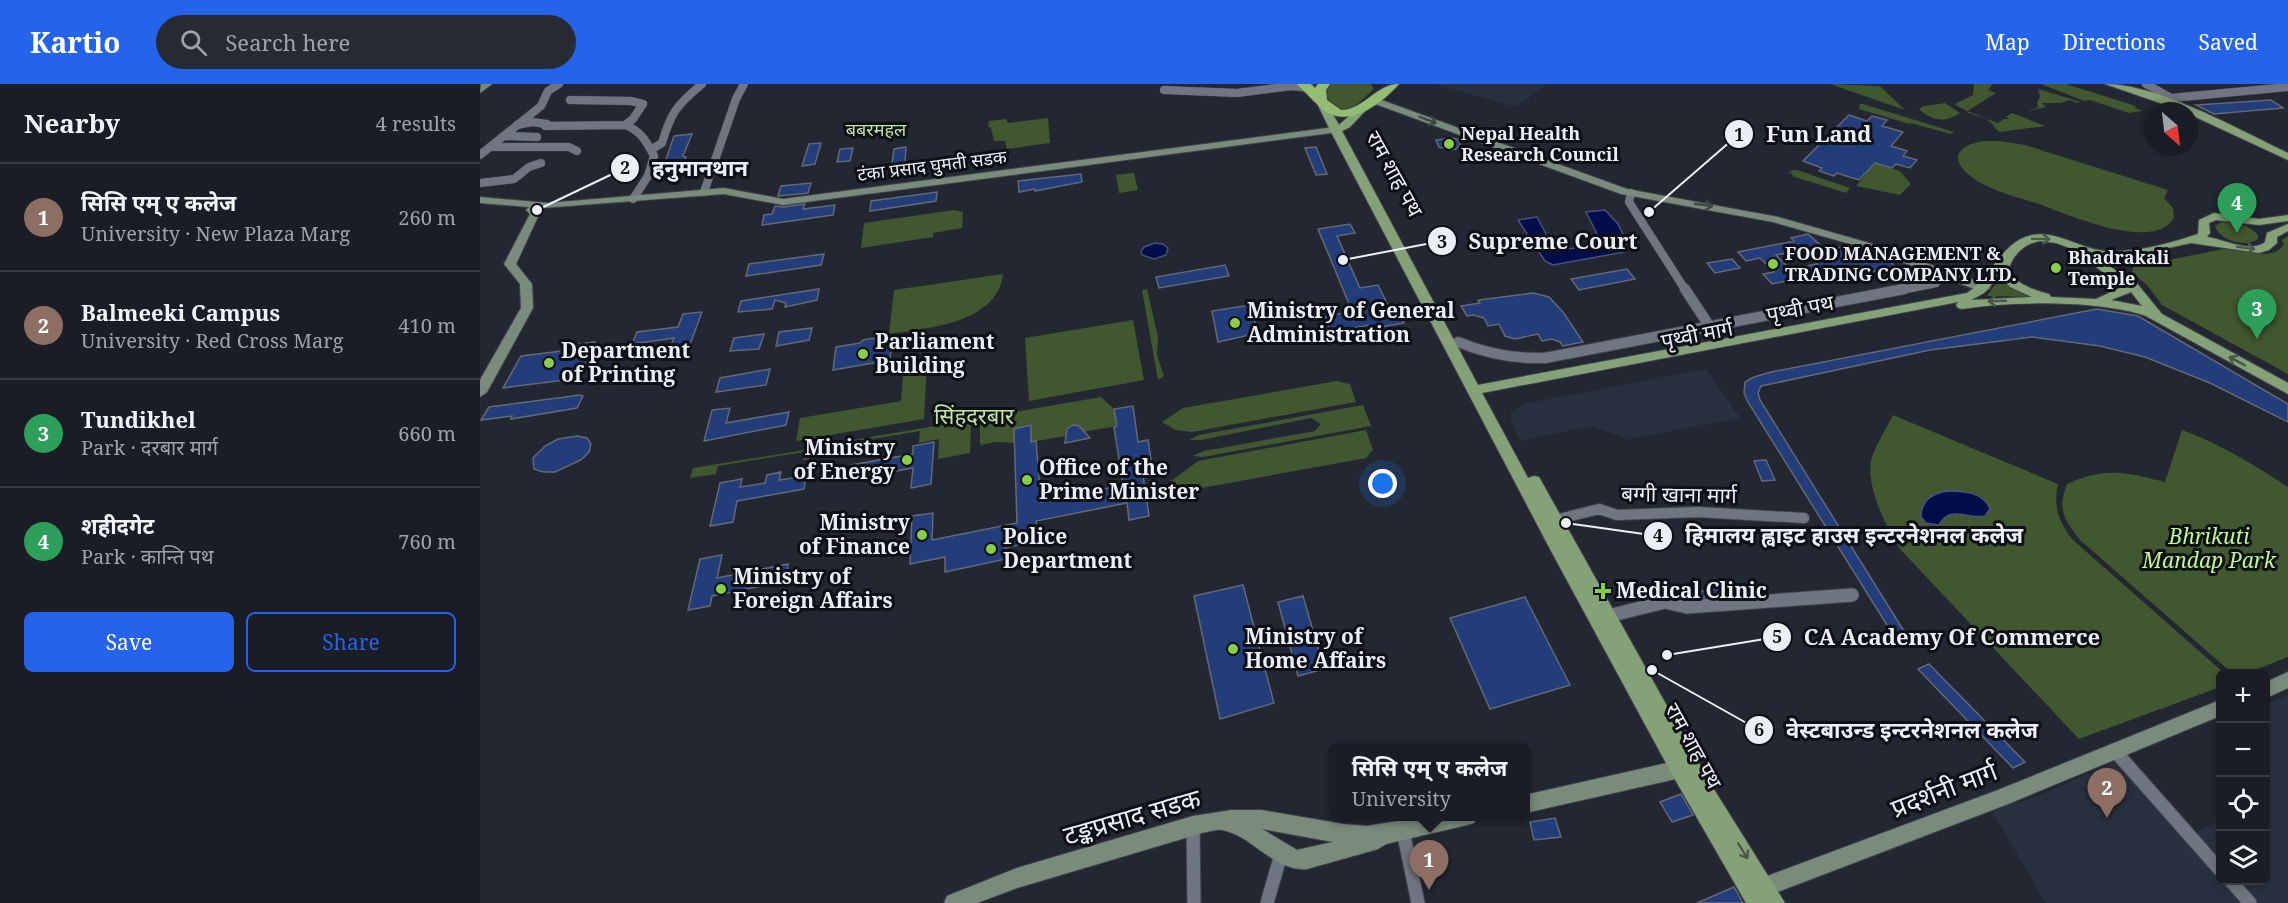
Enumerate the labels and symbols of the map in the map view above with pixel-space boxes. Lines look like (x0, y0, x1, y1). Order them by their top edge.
north arrow (2144, 102, 2198, 156)
callout: Fun Land (1724, 114, 1883, 154)
one-way arrow (1418, 115, 1437, 126)
district label: बबरमहल (846, 117, 907, 141)
text: Fun Land (1766, 118, 1872, 148)
place label: Nepal Health Research Council (1461, 121, 1619, 166)
text: 1 (1734, 122, 1744, 146)
street label: राम शाह पथ (1360, 126, 1430, 222)
marker: Nepal Health Research Council (1442, 137, 1456, 151)
street label: टंका प्रसाद घुमती सडक (856, 144, 1009, 187)
callout: हनुमानथान (610, 148, 760, 188)
text: हनुमानथान (652, 152, 748, 182)
text: 2 (620, 155, 630, 179)
pin: 4 (2218, 184, 2256, 233)
one-way arrow (1693, 200, 1713, 211)
callout: Supreme Court (1427, 221, 1650, 261)
text: Supreme Court (1468, 225, 1638, 255)
text: 3 (1437, 229, 1447, 253)
one-way arrow (2031, 233, 2050, 245)
place label: FOOD MANAGEMENT & TRADING COMPANY LTD. (1785, 241, 2017, 286)
one-way arrow (2236, 243, 2255, 254)
place label: Bhadrakali Temple (2068, 245, 2170, 290)
marker: FOOD MANAGEMENT & TRADING COMPANY LTD. (1766, 257, 1780, 271)
marker: Bhadrakali Temple (2049, 261, 2063, 275)
street label: पृथ्वी पथ (1764, 288, 1836, 328)
pin: 3 (2238, 290, 2276, 339)
place label: Ministry of General Administration (1247, 296, 1455, 348)
one-way arrow (1988, 296, 2008, 307)
street label: पृथ्वी मार्ग (1659, 313, 1736, 355)
marker: Ministry of General Administration (1228, 316, 1242, 330)
place label: Parliament Building (875, 327, 995, 379)
place label: Department of Printing (561, 336, 690, 388)
marker: Parliament Building (856, 347, 870, 361)
one-way arrow (2229, 355, 2246, 367)
marker: Department of Printing (542, 356, 556, 370)
district label: सिंहदरबार (934, 400, 1015, 430)
place label: Ministry of Energy (793, 433, 896, 485)
marker: Ministry of Energy (900, 453, 914, 467)
place label: Office of the Prime Minister (1039, 453, 1199, 505)
your location (1368, 469, 1397, 498)
marker: Office of the Prime Minister (1020, 473, 1034, 487)
street label: बग्गी खाना मार्ग (1621, 479, 1738, 509)
place label: Ministry of Finance (799, 508, 911, 560)
callout: हिमालय ह्वाइट हाउस इन्टरनेशनल कलेज (1643, 516, 2035, 556)
text: हिमालय ह्वाइट हाउस इन्टरनेशनल कलेज (1685, 519, 2024, 549)
place label: Police Department (1003, 522, 1132, 574)
park label: Bhrikuti Mandap Park (2141, 522, 2277, 574)
text: 4 (1653, 523, 1663, 547)
marker: Ministry of Finance (915, 528, 929, 542)
marker: Police Department (984, 542, 998, 556)
place label: Ministry of Foreign Affairs (733, 562, 893, 614)
place label: Medical Clinic (1616, 576, 1767, 604)
marker: Ministry of Foreign Affairs (714, 582, 728, 596)
marker: Medical Clinic (1594, 582, 1612, 600)
callout: CA Academy Of Commerce (1762, 617, 2112, 657)
text: CA Academy Of Commerce (1804, 621, 2100, 651)
place label: Ministry of Home Affairs (1245, 622, 1386, 674)
text: 5 (1772, 624, 1782, 648)
marker: Ministry of Home Affairs (1226, 642, 1240, 656)
street label: राम शाह पथ (1659, 698, 1729, 794)
callout: वेस्टबाउन्ड इन्टरनेशनल कलेज (1744, 710, 2050, 750)
text: वेस्टबाउन्ड इन्टरनेशनल कलेज (1786, 714, 2039, 744)
text: 6 (1754, 717, 1764, 741)
street label: प्रदर्शनी मार्ग (1885, 752, 2003, 826)
pin: 2 (2088, 768, 2126, 818)
street label: टङ्कप्रसाद सडक (1059, 779, 1205, 853)
pin: 1 (1410, 840, 1448, 890)
one-way arrow (1737, 842, 1749, 859)

